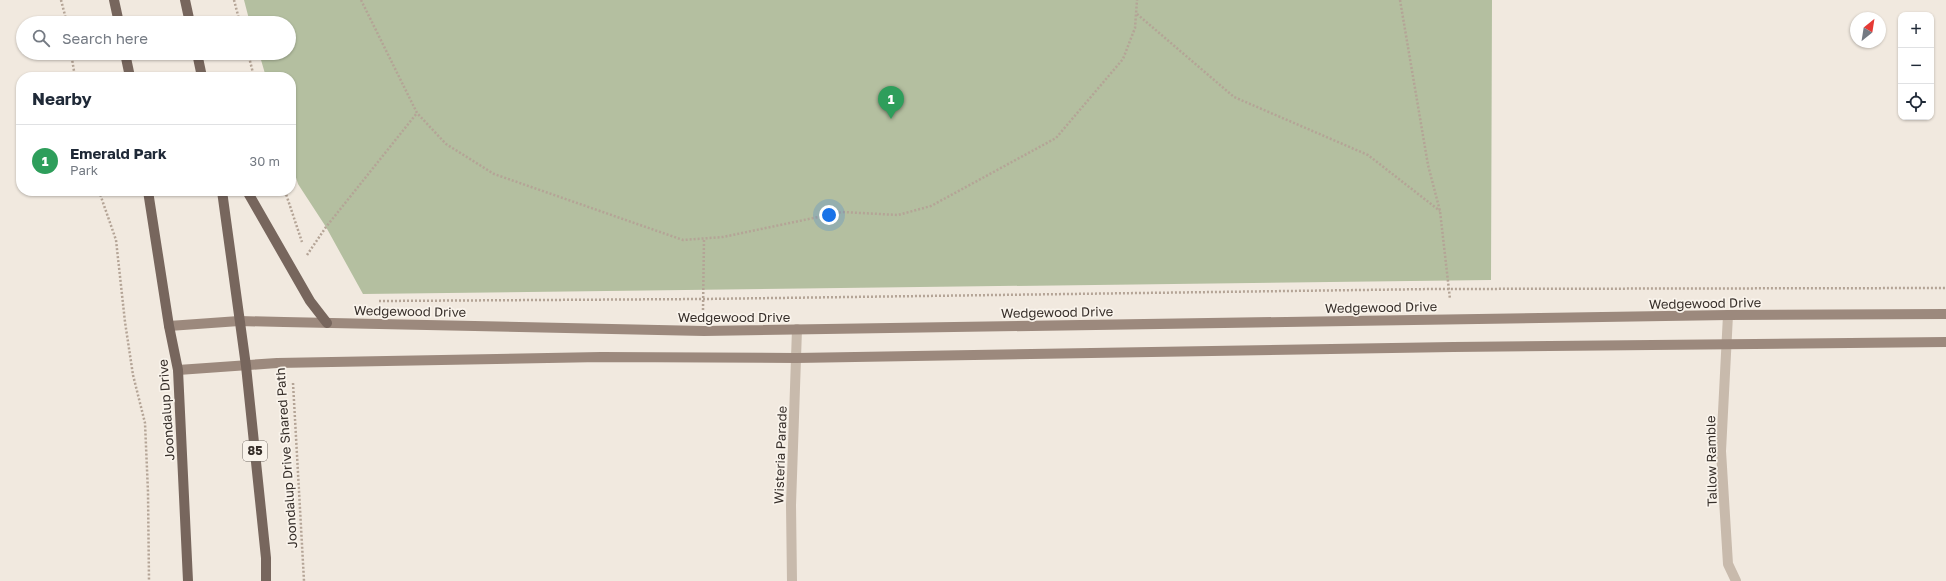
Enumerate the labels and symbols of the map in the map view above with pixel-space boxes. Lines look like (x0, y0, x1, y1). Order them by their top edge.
north arrow (1850, 12, 1886, 48)
pin: 1 (878, 86, 904, 119)
your location (819, 205, 839, 225)
street label: Wedgewood Drive (1649, 294, 1761, 312)
street label: Wedgewood Drive (1325, 298, 1437, 316)
street label: Wedgewood Drive (354, 302, 466, 320)
street label: Wedgewood Drive (1001, 303, 1113, 321)
street label: Wedgewood Drive (678, 309, 790, 325)
street label: Joondalup Drive (154, 359, 178, 461)
street label: Joondalup Drive Shared Path (272, 367, 300, 549)
street label: Wisteria Parade (770, 406, 790, 504)
street label: Tallow Ramble (1702, 415, 1720, 507)
road number: 85 (243, 441, 267, 461)

